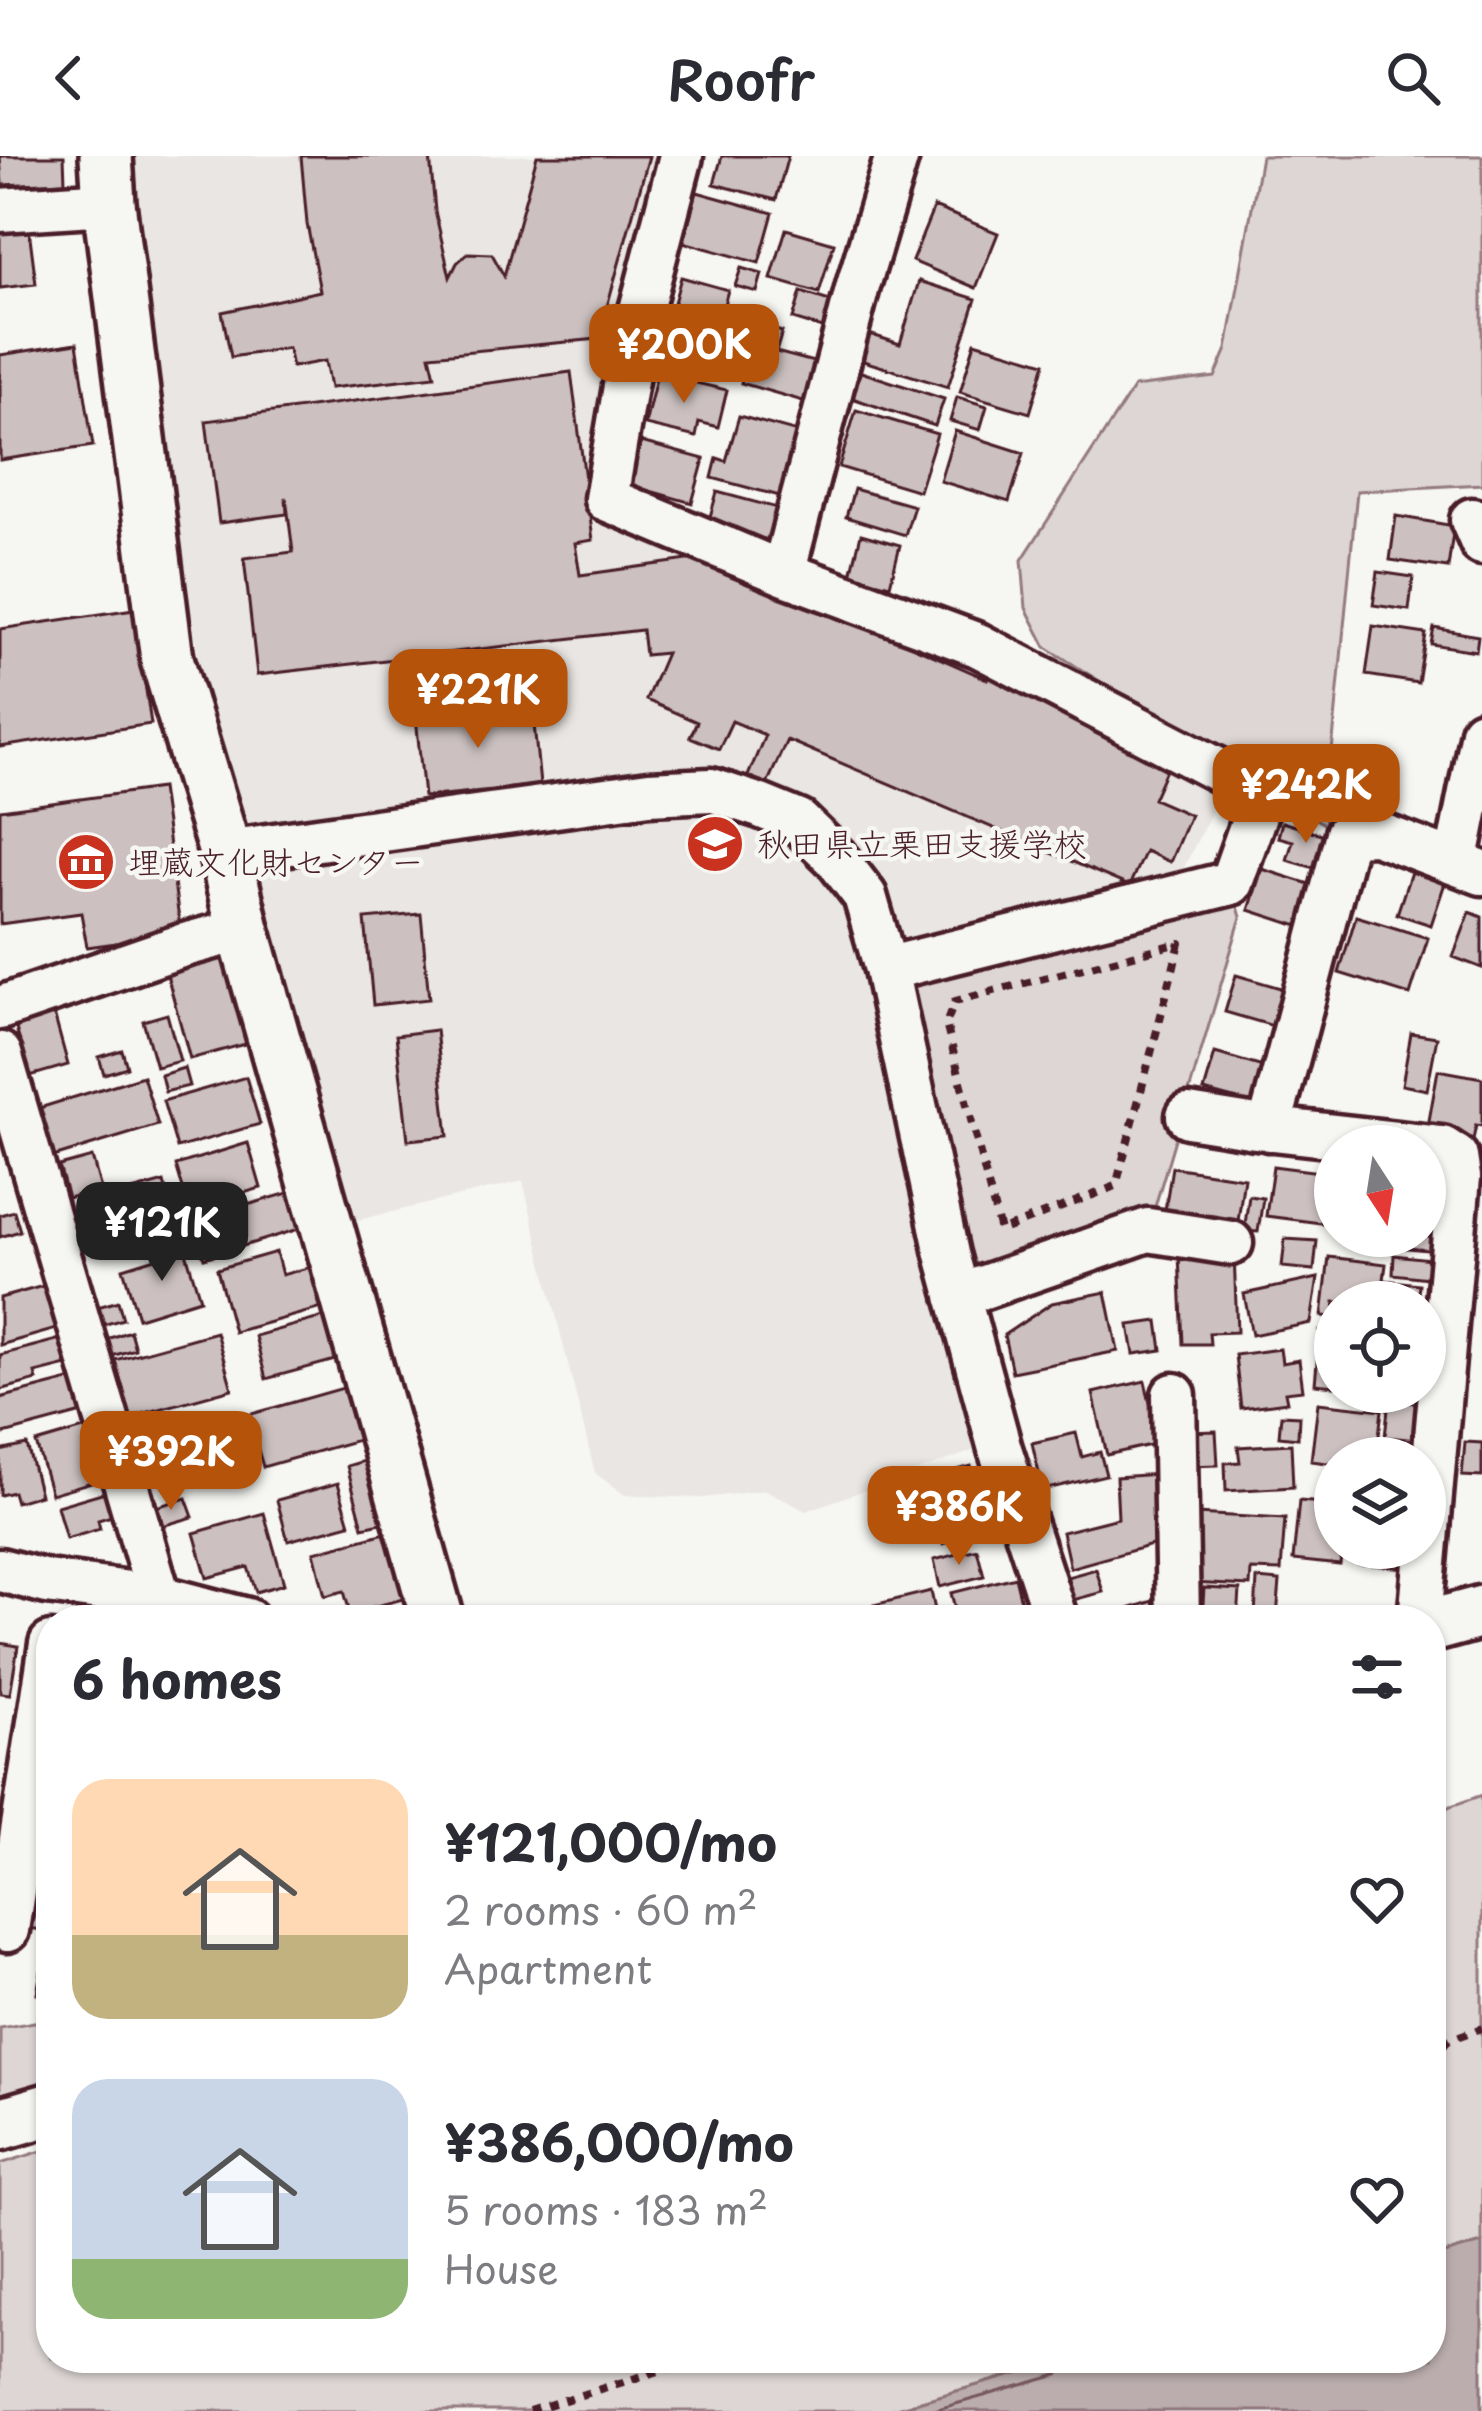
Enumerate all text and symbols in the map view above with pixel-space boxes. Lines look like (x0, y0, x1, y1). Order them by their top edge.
text: Roofr (667, 38, 815, 119)
icon: back (36, 45, 102, 111)
icon: search (1380, 45, 1446, 111)
pin: ¥200K (600, 304, 768, 406)
text: ¥200K (616, 313, 752, 372)
pin: ¥221K (394, 649, 562, 751)
text: ¥221K (416, 658, 541, 717)
pin: ¥242K (1222, 744, 1390, 846)
text: ¥242K (1240, 753, 1372, 812)
school or university icon: 秋田県立栗田支援学校 (684, 813, 746, 875)
place label: 秋田県立栗田支援学校 (757, 817, 1087, 867)
museum icon: 埋蔵文化財センター (55, 831, 117, 893)
place label: 埋蔵文化財センター (128, 835, 424, 885)
north arrow (1314, 1125, 1446, 1257)
map controls (1314, 1125, 1446, 1569)
pin: ¥121K (78, 1182, 246, 1284)
text: ¥121K (103, 1191, 221, 1250)
button: locate (1314, 1281, 1446, 1413)
pin: ¥392K (87, 1411, 255, 1513)
text: ¥392K (107, 1420, 235, 1479)
button: layers (1314, 1437, 1446, 1569)
pin: ¥386K (875, 1466, 1043, 1568)
text: ¥386K (895, 1475, 1023, 1534)
text: 6 homes (72, 1639, 282, 1716)
icon: filters (1344, 1644, 1410, 1710)
text: ¥121,000/mo (444, 1802, 777, 1879)
icon: home (168, 1827, 312, 1971)
icon: heart (1344, 1866, 1410, 1932)
text: 2 rooms · 60 m² (444, 1879, 758, 1938)
text: Apartment (444, 1938, 652, 1997)
text: ¥386,000/mo (444, 2102, 794, 2179)
icon: home (168, 2127, 312, 2271)
icon: heart (1344, 2166, 1410, 2232)
text: 5 rooms · 183 m² (444, 2179, 768, 2238)
text: House (444, 2238, 558, 2297)

